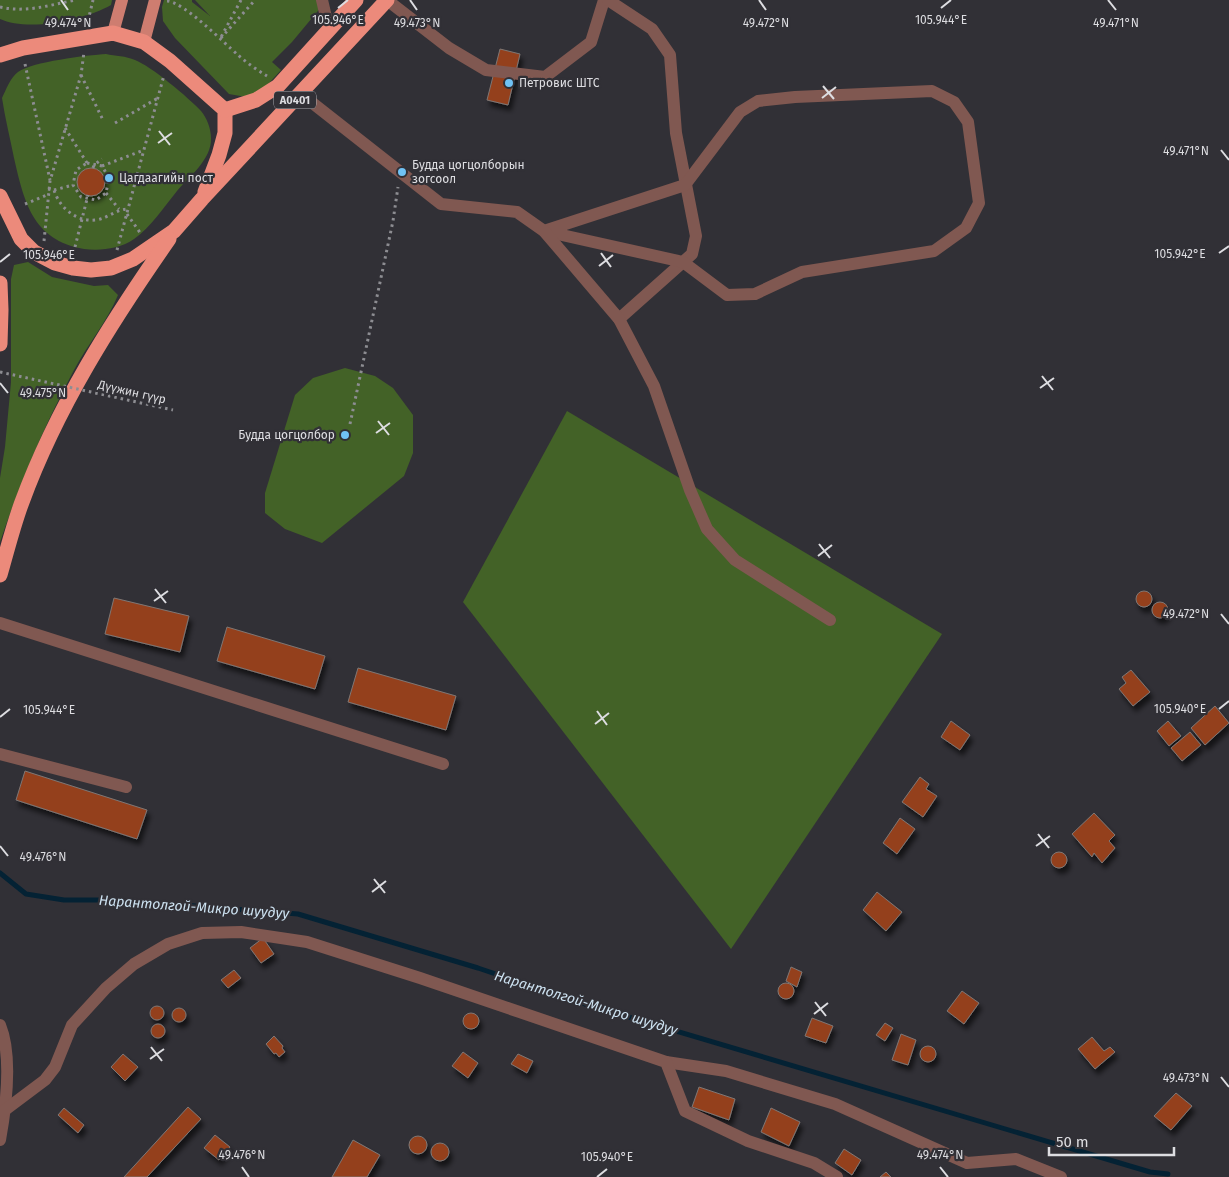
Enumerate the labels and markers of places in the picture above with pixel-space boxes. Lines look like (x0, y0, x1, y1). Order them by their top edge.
place label: Петровис ШТС (519, 76, 600, 90)
marker: Петровис ШТС (503, 77, 515, 89)
place label: Будда цогцолборын зогсоол (412, 158, 525, 186)
marker: Будда цогцолборын зогсоол (396, 166, 408, 178)
place label: Цагдаагийн пост (119, 171, 213, 185)
marker: Цагдаагийн пост (103, 172, 115, 184)
place label: Будда цогцолбор (238, 428, 335, 442)
marker: Будда цогцолбор (339, 429, 351, 441)

